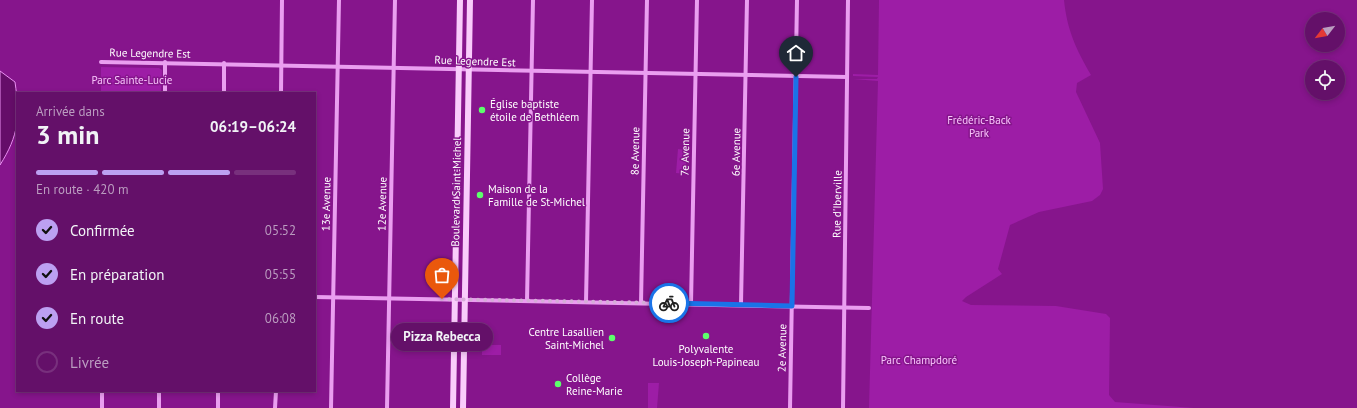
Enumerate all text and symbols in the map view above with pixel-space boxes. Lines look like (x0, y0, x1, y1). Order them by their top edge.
north arrow (1305, 12, 1345, 52)
map controls (1305, 12, 1345, 100)
pin (779, 36, 813, 77)
icon: home (785, 42, 807, 64)
street label: Rue Legendre Est (109, 45, 191, 61)
street label: Rue Legendre Est (434, 53, 516, 69)
button: locate (1305, 60, 1345, 100)
park label: Parc Sainte-Lucie (92, 73, 173, 87)
place label: Église baptiste étoile de Bethléem (490, 97, 579, 124)
text: Arrivée dans (36, 103, 105, 120)
marker: Église baptiste étoile de Bethléem (477, 105, 487, 115)
park label: Frédéric-Back Park (947, 113, 1012, 140)
text: 06:19–06:24 (210, 117, 296, 136)
text: 3 min (36, 118, 99, 151)
street label: 8e Avenue (628, 126, 642, 175)
street label: 6e Avenue (729, 127, 743, 176)
street label: 7e Avenue (678, 128, 692, 176)
street label: Boulevard Saint-Michel (448, 137, 464, 247)
street label: Rue d'Iberville (829, 170, 845, 238)
street label: 13e Avenue (319, 176, 333, 231)
street label: 12e Avenue (375, 176, 389, 231)
text: En route · 420 m (36, 181, 129, 198)
place label: Maison de la Famille de St-Michel (488, 182, 586, 209)
marker: Maison de la Famille de St-Michel (475, 190, 485, 200)
icon: check (36, 219, 58, 241)
text: Confirmée (70, 221, 135, 240)
text: 05:52 (265, 222, 296, 239)
pin (425, 258, 459, 299)
icon: check (36, 263, 58, 285)
icon: bag (431, 264, 453, 286)
text: En préparation (70, 265, 165, 284)
text: 05:55 (265, 266, 296, 283)
courier (649, 283, 689, 323)
icon: bike (658, 292, 680, 314)
icon: check (36, 307, 58, 329)
text: En route (70, 309, 124, 328)
text: 06:08 (265, 310, 296, 327)
callout: Pizza Rebecca (391, 323, 493, 351)
street label: 2e Avenue (775, 323, 789, 372)
place label: Centre Lasallien Saint-Michel (529, 325, 605, 352)
text: Pizza Rebecca (403, 328, 481, 345)
marker: Polyvalente Louis-Joseph-Papineau (701, 331, 711, 341)
marker: Centre Lasallien Saint-Michel (607, 333, 617, 343)
place label: Polyvalente Louis-Joseph-Papineau (653, 342, 759, 369)
text: Livrée (70, 353, 109, 372)
park label: Parc Champdoré (881, 353, 958, 367)
place label: Collège Reine-Marie (566, 371, 623, 398)
marker: Collège Reine-Marie (553, 379, 563, 389)

